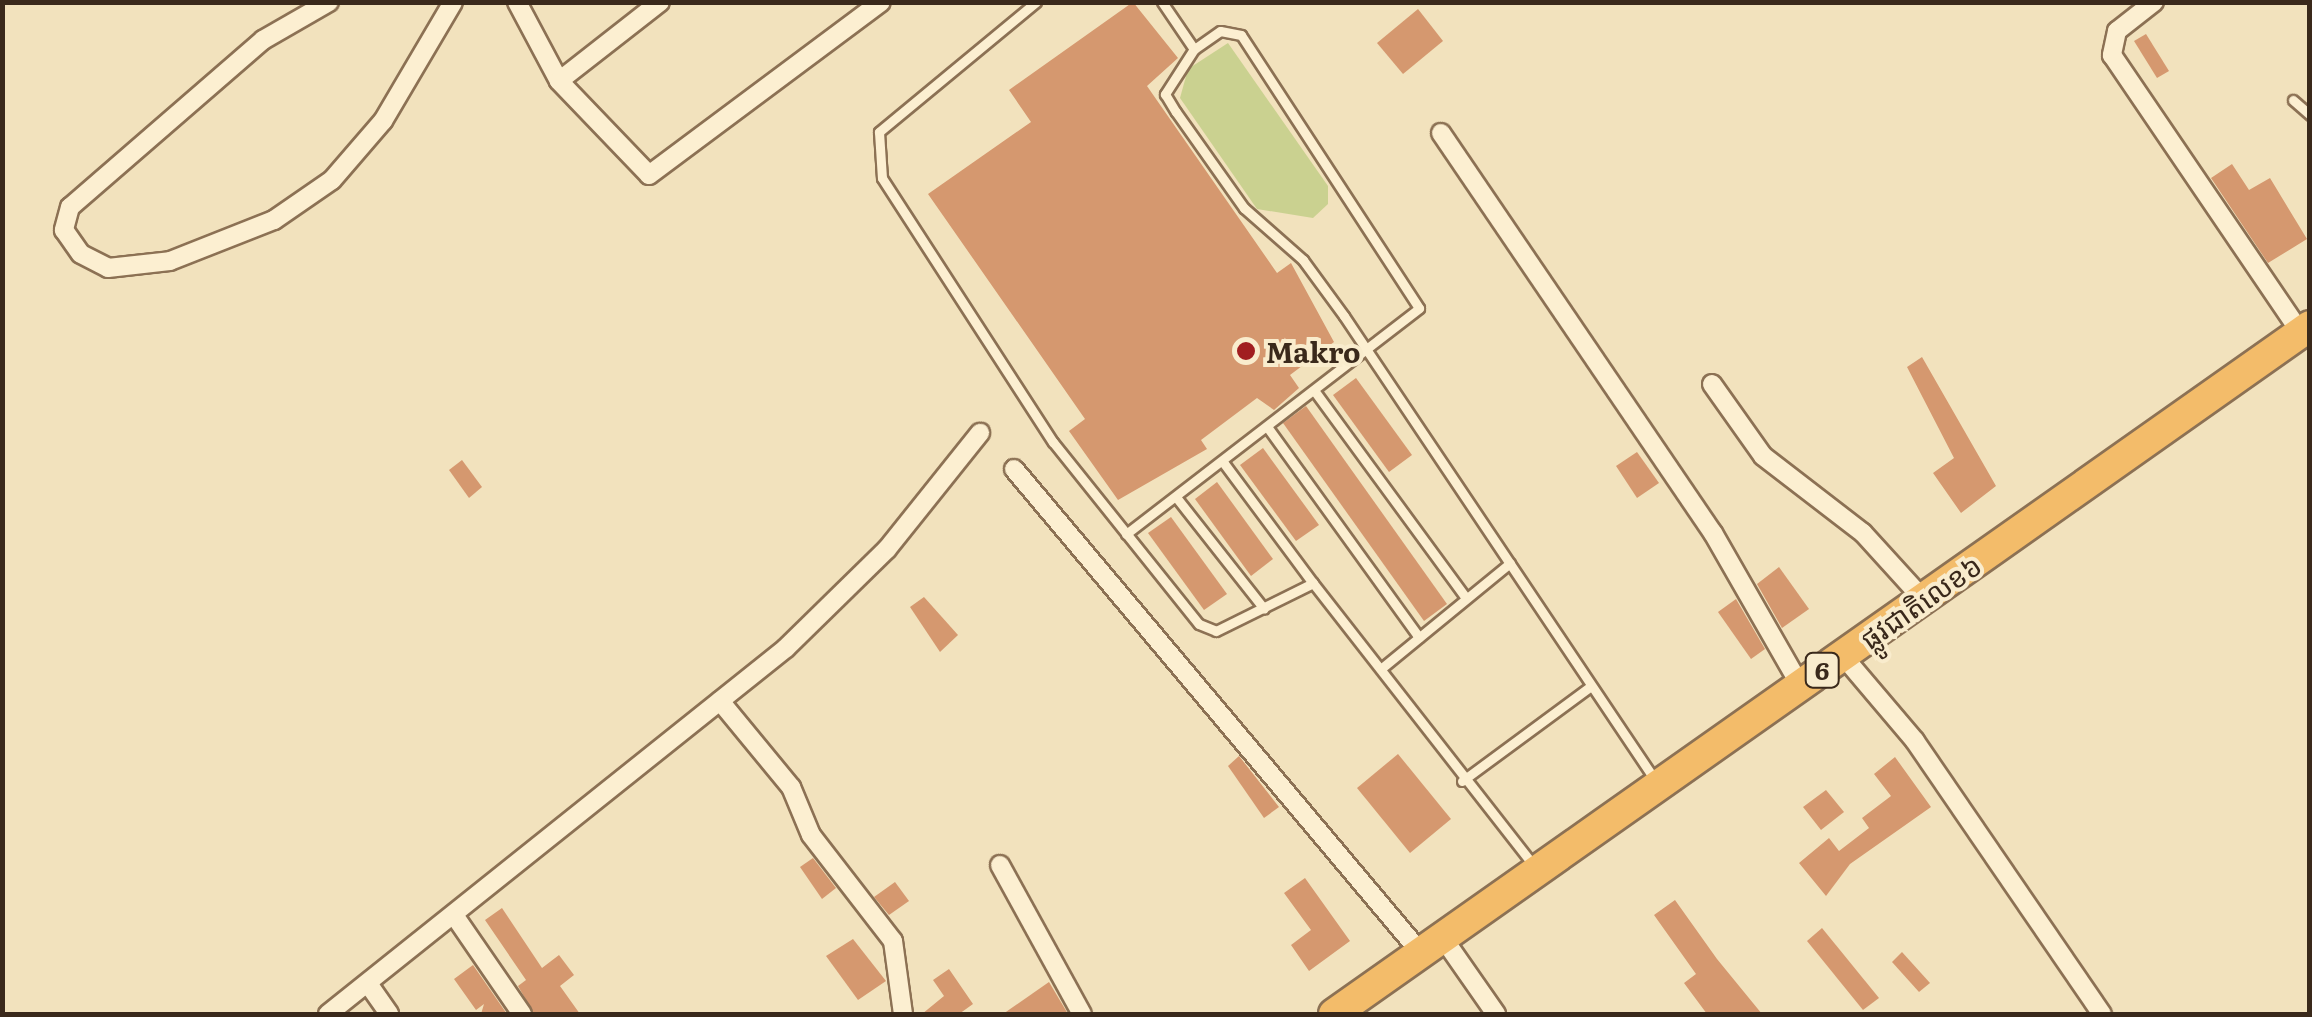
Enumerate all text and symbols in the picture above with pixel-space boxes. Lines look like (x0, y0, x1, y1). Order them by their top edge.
place label: Makro (1266, 334, 1361, 368)
marker: Makro (1235, 340, 1257, 362)
street label: ផ្លូវជាតិលេខ៦ (1853, 547, 1987, 655)
road number: 6 (1804, 650, 1840, 690)

